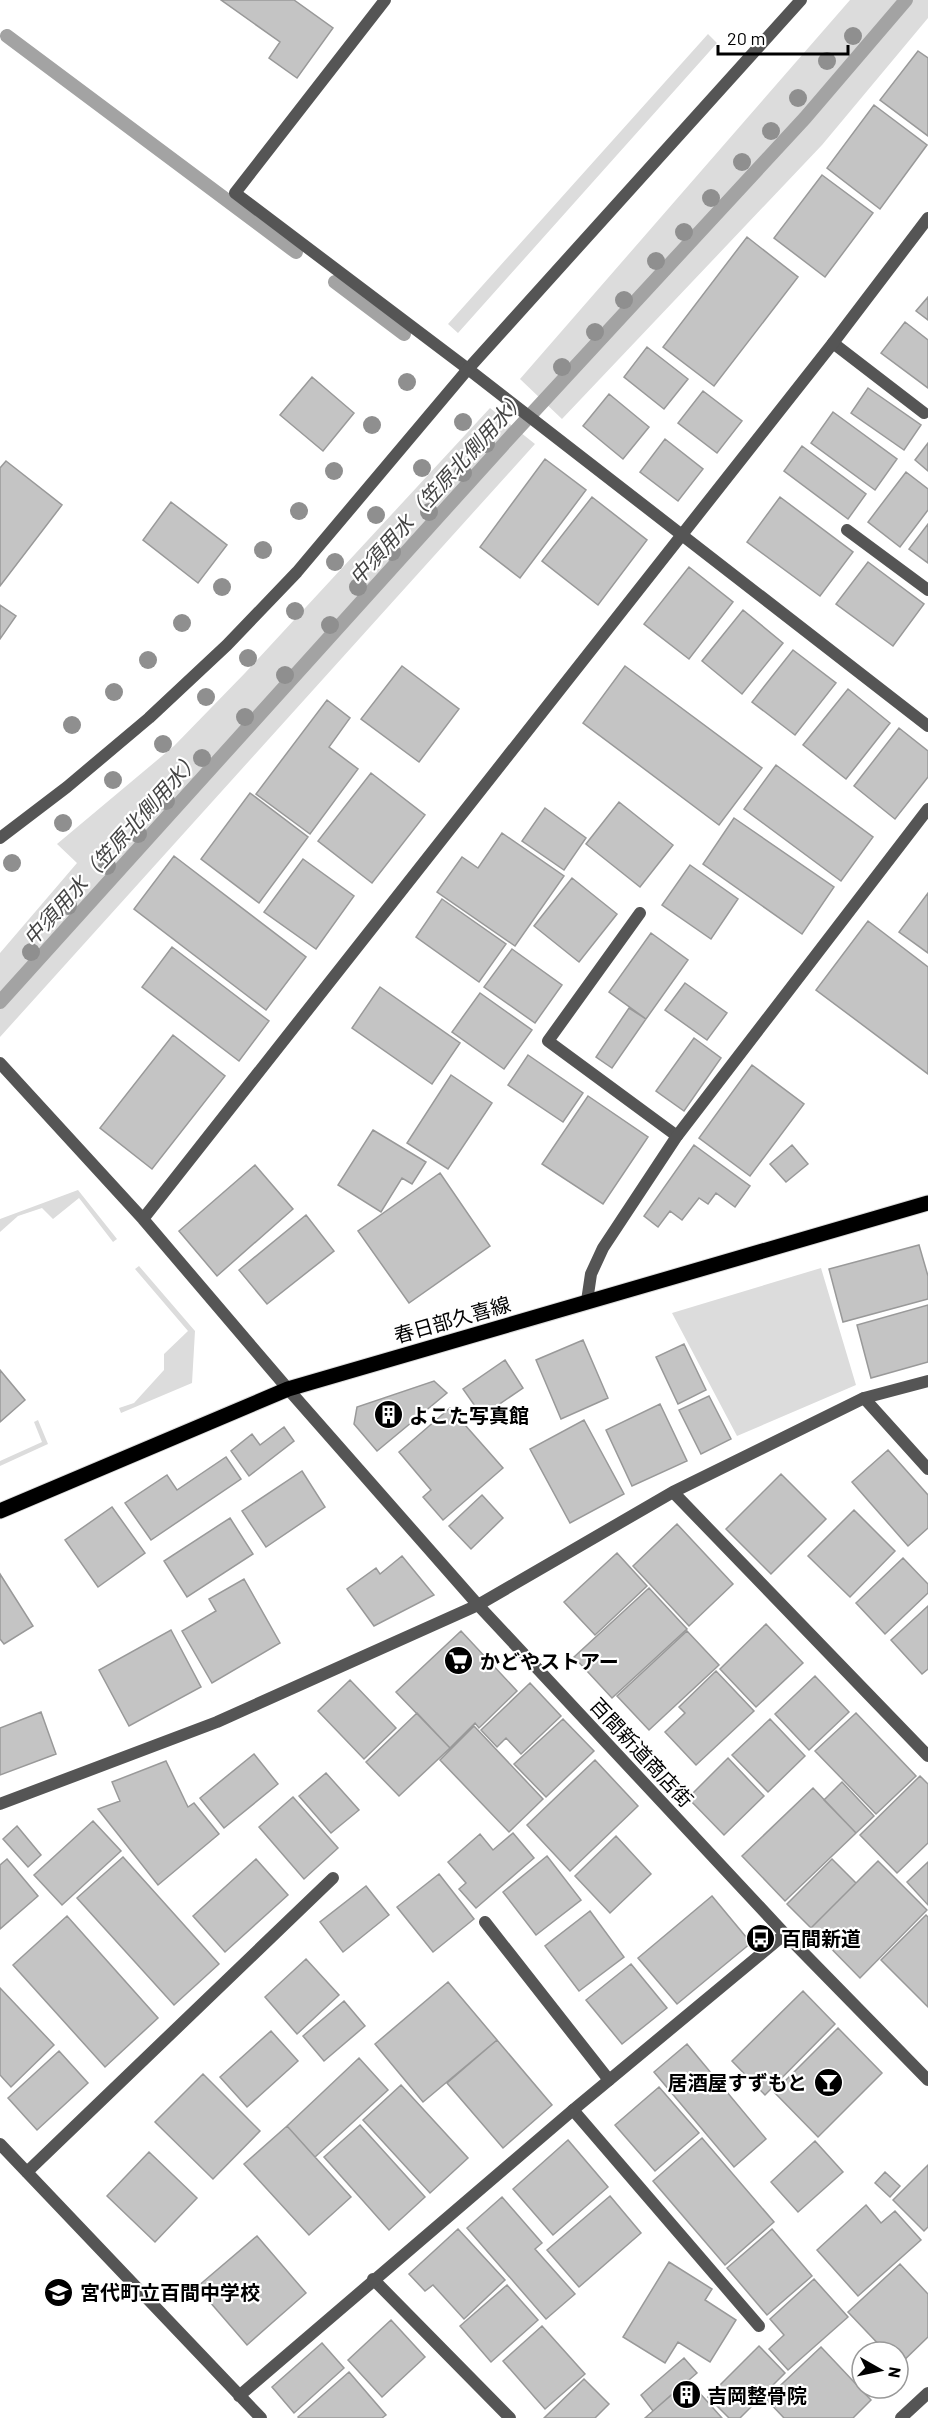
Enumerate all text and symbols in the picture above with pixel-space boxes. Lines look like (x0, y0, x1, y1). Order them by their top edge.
scale bar (718, 18, 848, 56)
text: 20 m (727, 27, 765, 49)
water label: 中須用水（笠原北側用水） (343, 385, 531, 589)
water label: 中須用水（笠原北側用水） (17, 746, 205, 950)
street label: 春日部久喜線 (391, 1291, 513, 1347)
building icon: よこた写真館 (372, 1399, 404, 1431)
place label: よこた写真館 (409, 1403, 529, 1427)
supermarket icon: かどやストアー (443, 1645, 475, 1677)
place label: かどやストアー (480, 1649, 619, 1673)
street label: 百間新道商店街 (585, 1693, 699, 1811)
bus stop icon: 百間新道 (744, 1922, 776, 1954)
place label: 百間新道 (781, 1926, 861, 1950)
bar icon: 居酒屋すずもと (812, 2066, 844, 2098)
place label: 居酒屋すずもと (667, 2070, 807, 2094)
school or university icon: 宮代町立百間中学校 (43, 2276, 75, 2308)
place label: 宮代町立百間中学校 (80, 2280, 260, 2304)
north arrow (850, 2340, 910, 2400)
text: N (885, 2366, 906, 2379)
building icon: 吉岡整骨院 (670, 2379, 702, 2411)
place label: 吉岡整骨院 (707, 2383, 807, 2407)

